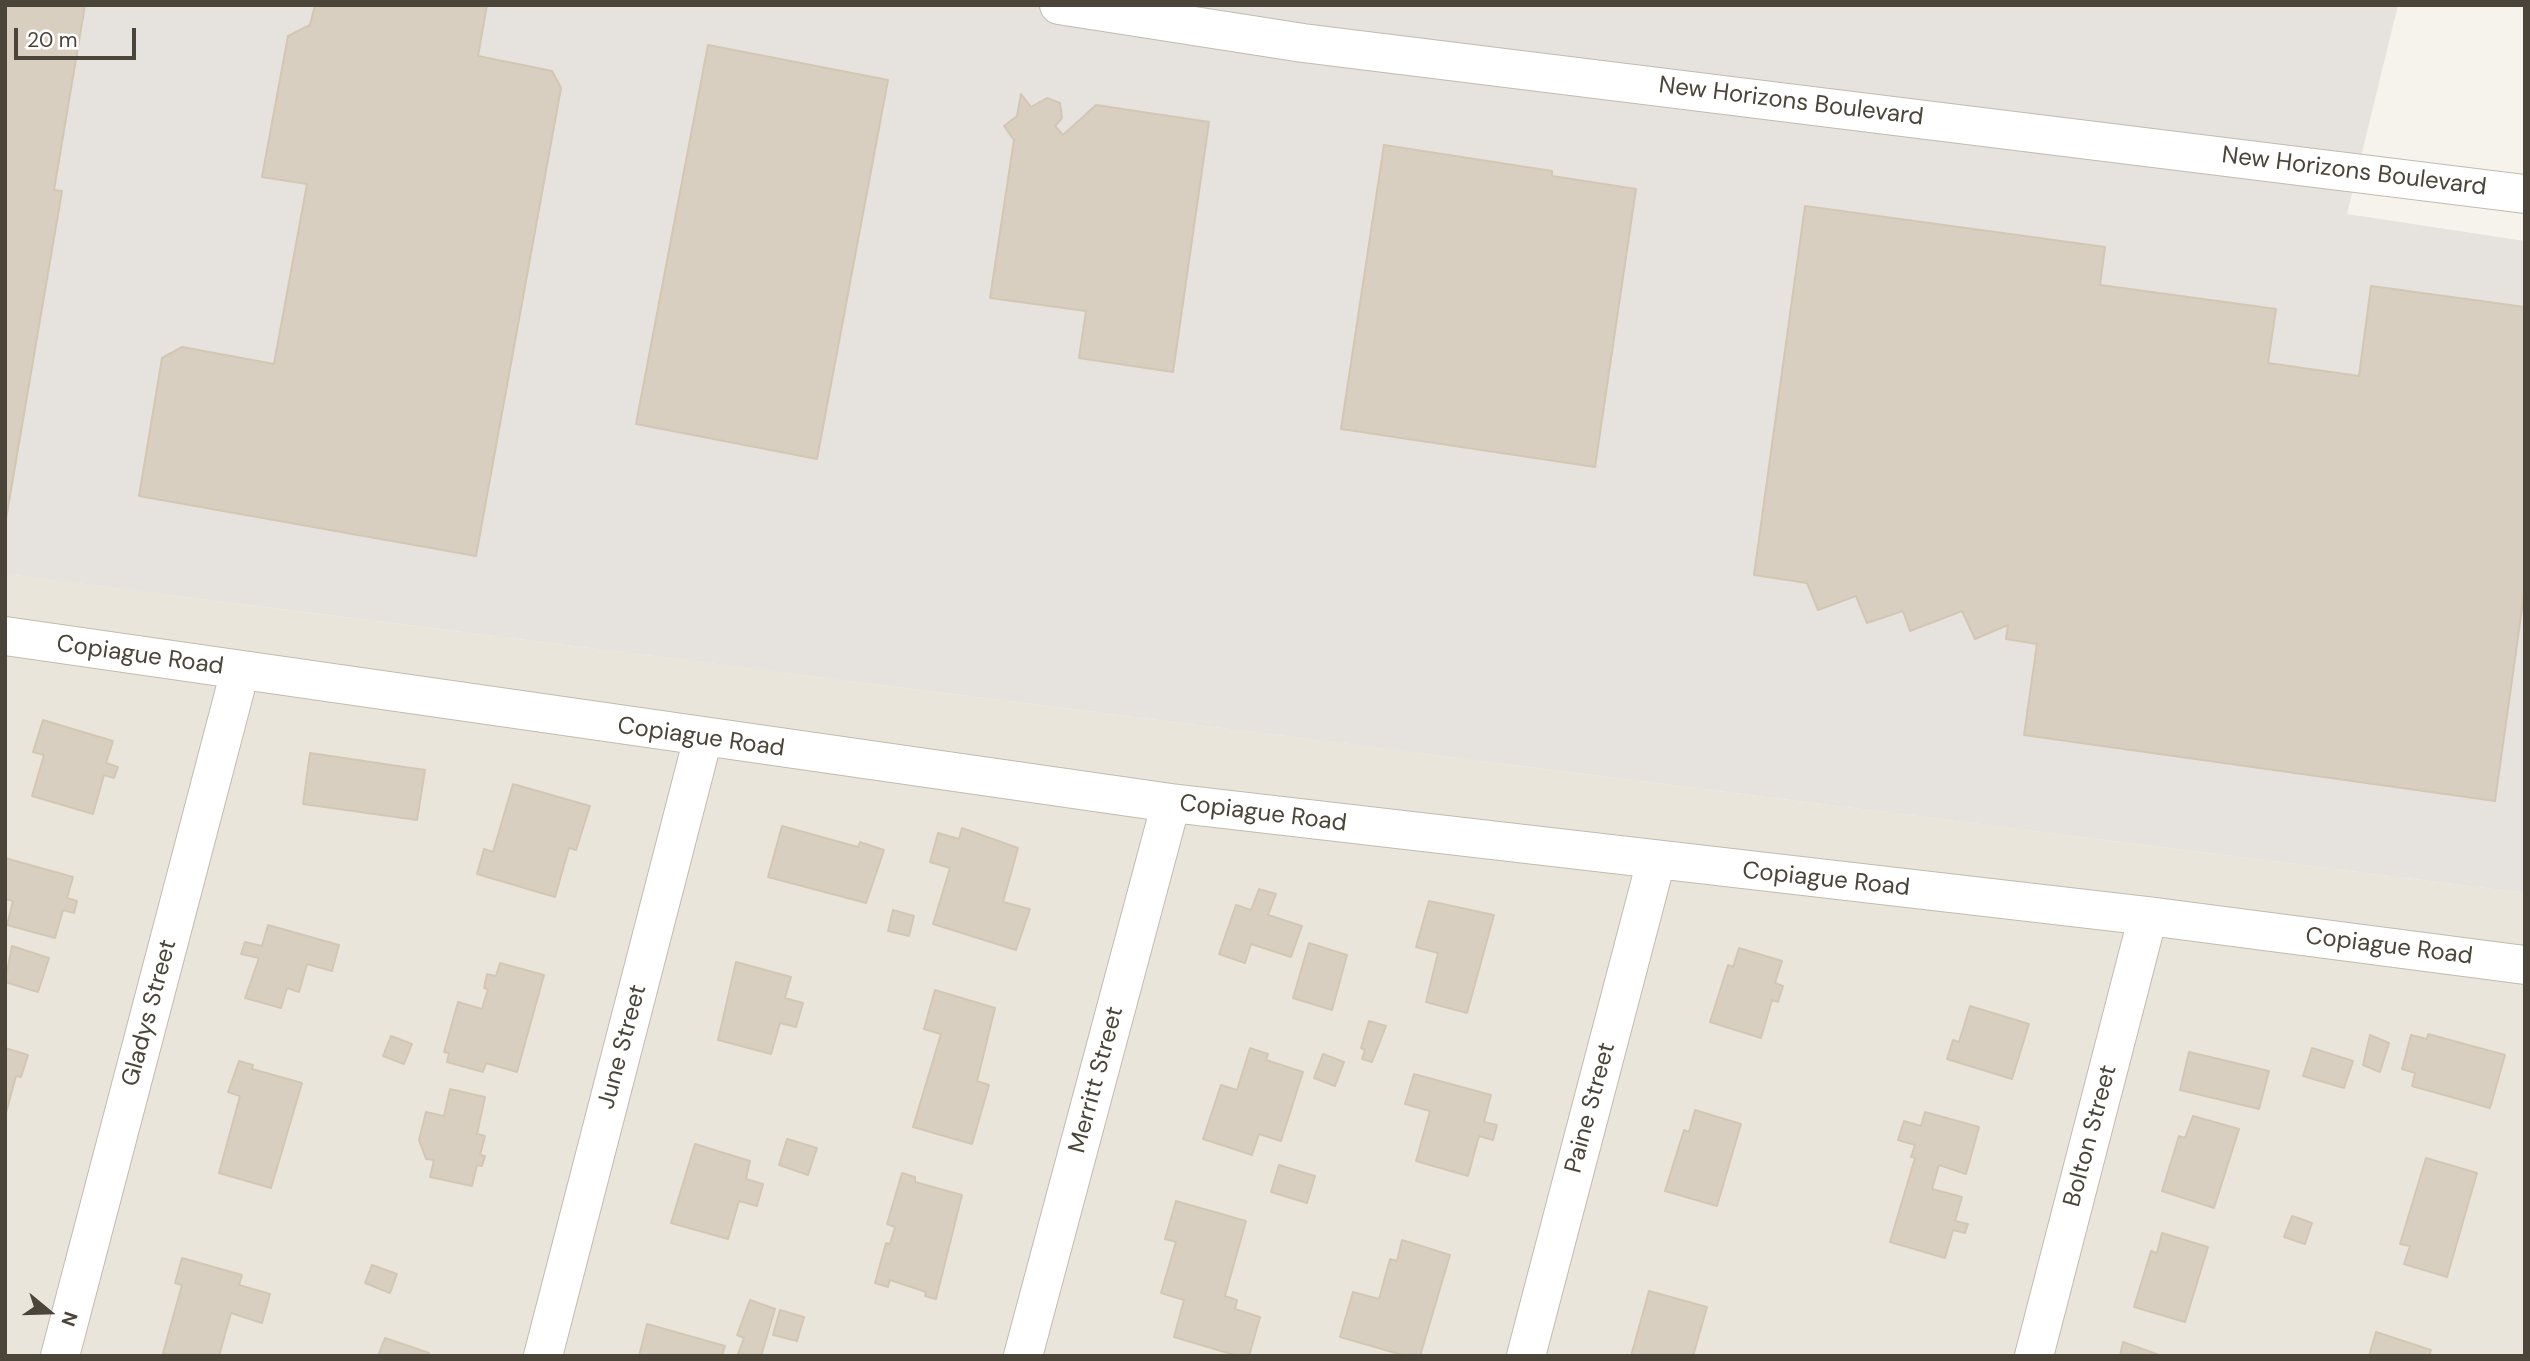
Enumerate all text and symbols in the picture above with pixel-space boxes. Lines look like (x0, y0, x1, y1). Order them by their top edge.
scale bar (18, 14, 140, 58)
text: 20 m (27, 26, 78, 54)
street label: New Horizons Boulevard (1657, 71, 1925, 133)
street label: New Horizons Boulevard (2220, 141, 2488, 203)
street label: Copiague Road (55, 630, 225, 682)
street label: Copiague Road (616, 712, 786, 764)
street label: Copiague Road (1178, 789, 1348, 839)
street label: Copiague Road (1741, 857, 1911, 903)
street label: Copiague Road (2304, 922, 2474, 972)
street label: Gladys Street (117, 936, 183, 1090)
street label: June Street (593, 982, 653, 1112)
street label: Merritt Street (1064, 1004, 1130, 1156)
street label: Paine Street (1560, 1040, 1622, 1176)
street label: Bolton Street (2058, 1062, 2124, 1210)
north arrow (14, 1277, 84, 1347)
text: N (55, 1308, 83, 1330)

